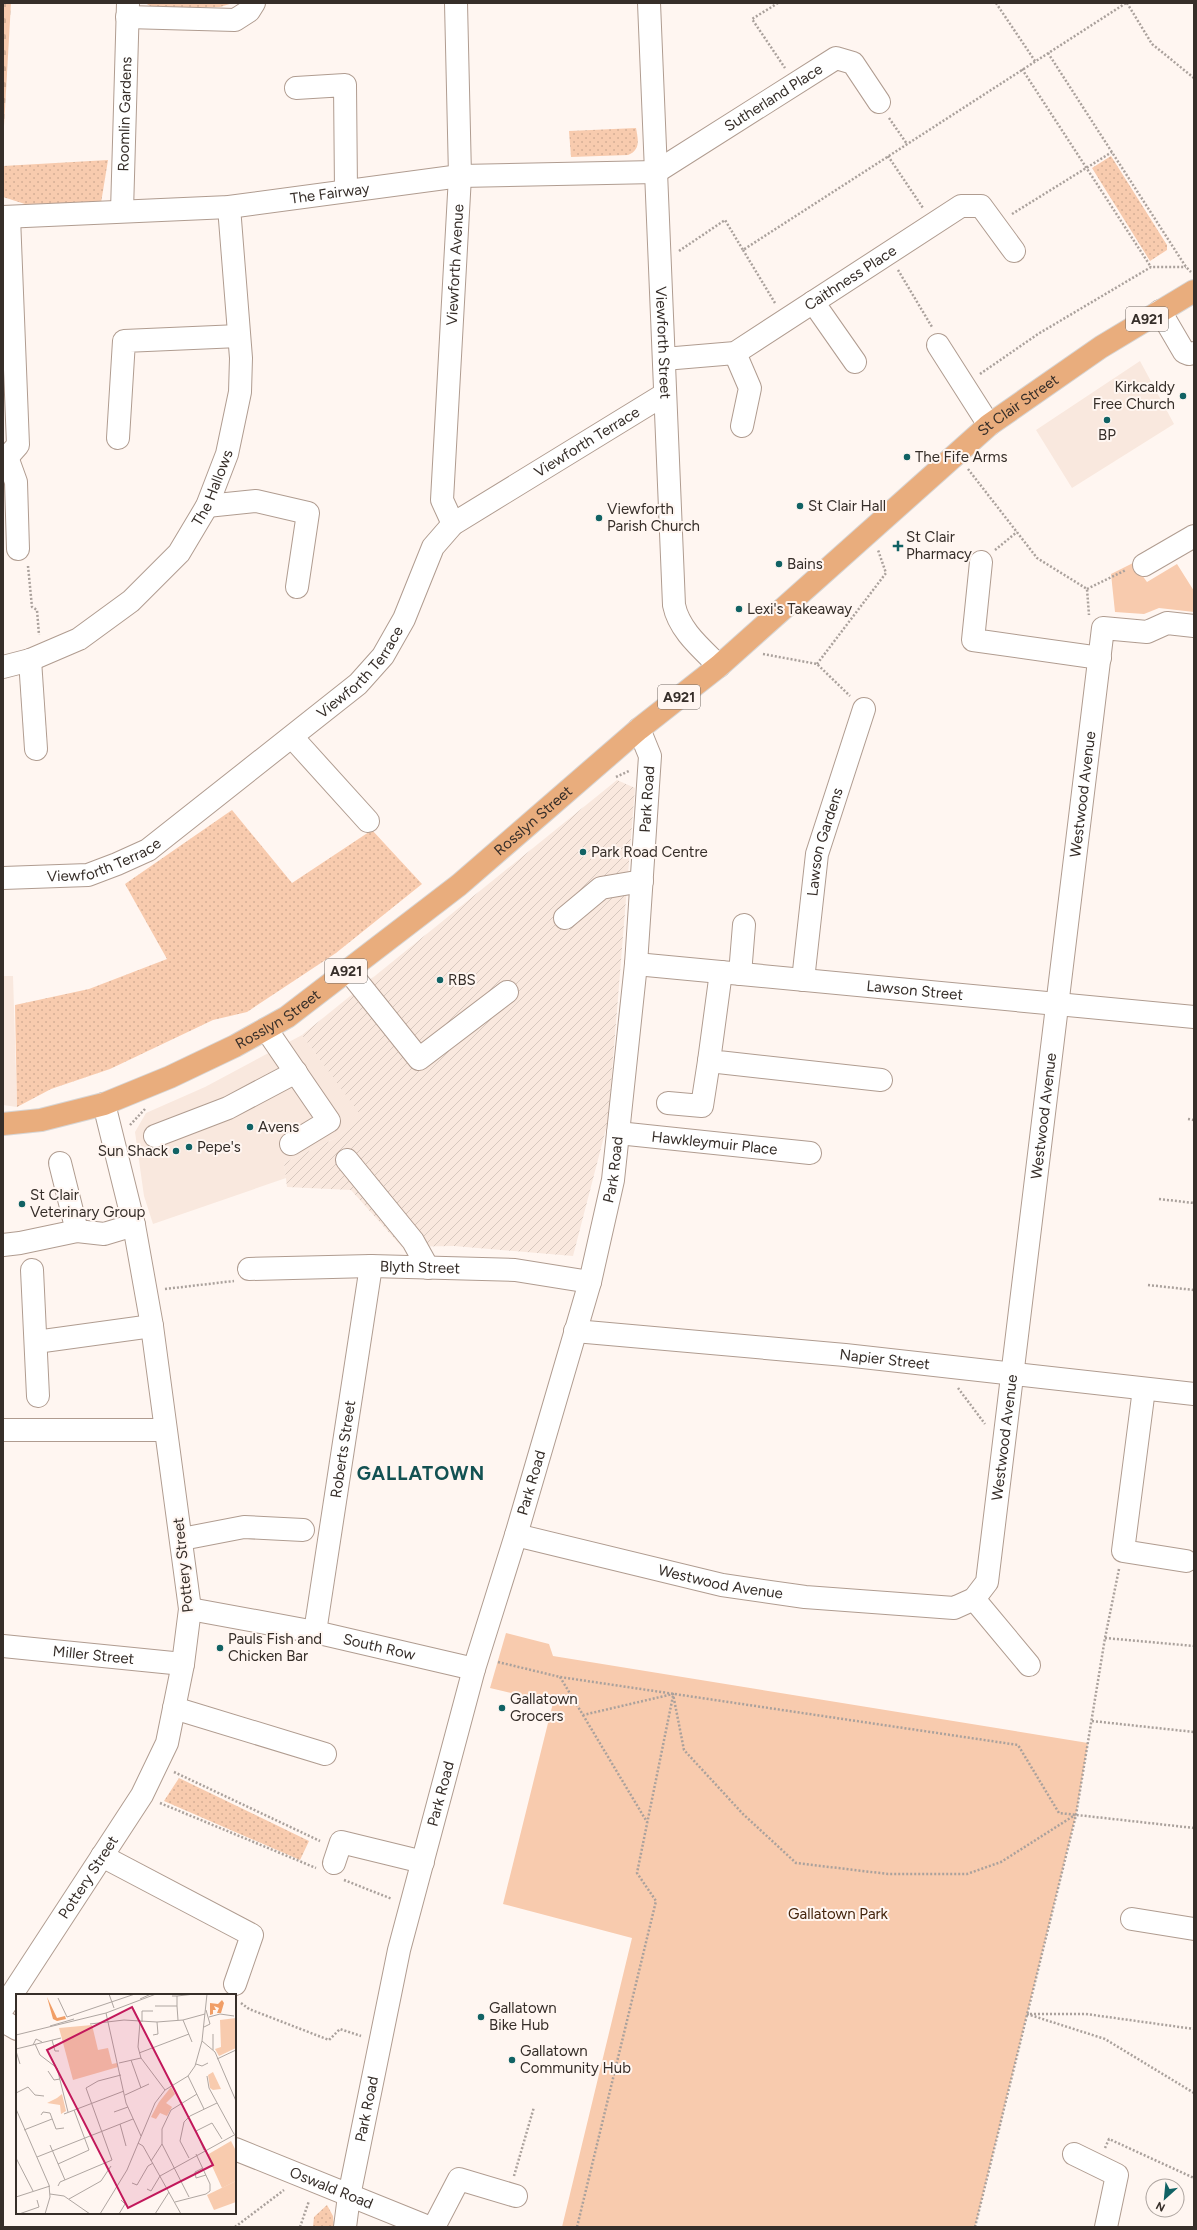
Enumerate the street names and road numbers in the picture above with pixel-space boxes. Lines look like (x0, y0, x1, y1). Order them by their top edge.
street label: Roomlin Gardens (114, 56, 135, 172)
street label: Sutherland Place (721, 60, 826, 135)
street label: The Fairway (289, 179, 371, 208)
street label: Viewforth Avenue (443, 204, 467, 326)
street label: Caithness Place (801, 241, 900, 314)
street label: Viewforth Street (652, 286, 674, 400)
road number: A921 (1126, 307, 1168, 331)
street label: St Clair Street (974, 370, 1062, 440)
street label: Viewforth Terrace (531, 403, 643, 481)
street label: The Hallows (188, 448, 237, 529)
street label: Viewforth Terrace (313, 623, 407, 722)
road number: A921 (658, 685, 700, 709)
street label: Westwood Avenue (1066, 730, 1099, 858)
street label: Park Road (636, 765, 658, 833)
street label: Rosslyn Street (490, 782, 576, 859)
street label: Lawson Gardens (803, 786, 847, 897)
street label: Viewforth Terrace (46, 834, 165, 885)
road number: A921 (325, 959, 367, 983)
street label: Lawson Street (866, 977, 964, 1004)
street label: Rosslyn Street (232, 986, 324, 1053)
street label: Westwood Avenue (1027, 1052, 1060, 1180)
street label: Hawkleymuir Place (651, 1128, 778, 1159)
street label: Park Road (599, 1136, 627, 1205)
street label: Blyth Street (380, 1257, 461, 1277)
street label: Napier Street (839, 1345, 931, 1373)
street label: Westwood Avenue (988, 1374, 1021, 1502)
street label: Roberts Street (327, 1399, 359, 1499)
street label: Park Road (513, 1448, 549, 1517)
street label: Pottery Street (169, 1516, 197, 1613)
street label: Westwood Avenue (656, 1561, 784, 1603)
street label: South Row (341, 1630, 417, 1664)
street label: Miller Street (52, 1642, 135, 1668)
street label: Park Road (423, 1759, 458, 1828)
street label: Pottery Street (55, 1832, 122, 1922)
street label: Park Road (351, 2074, 382, 2144)
street label: Oswald Road (287, 2163, 376, 2213)

